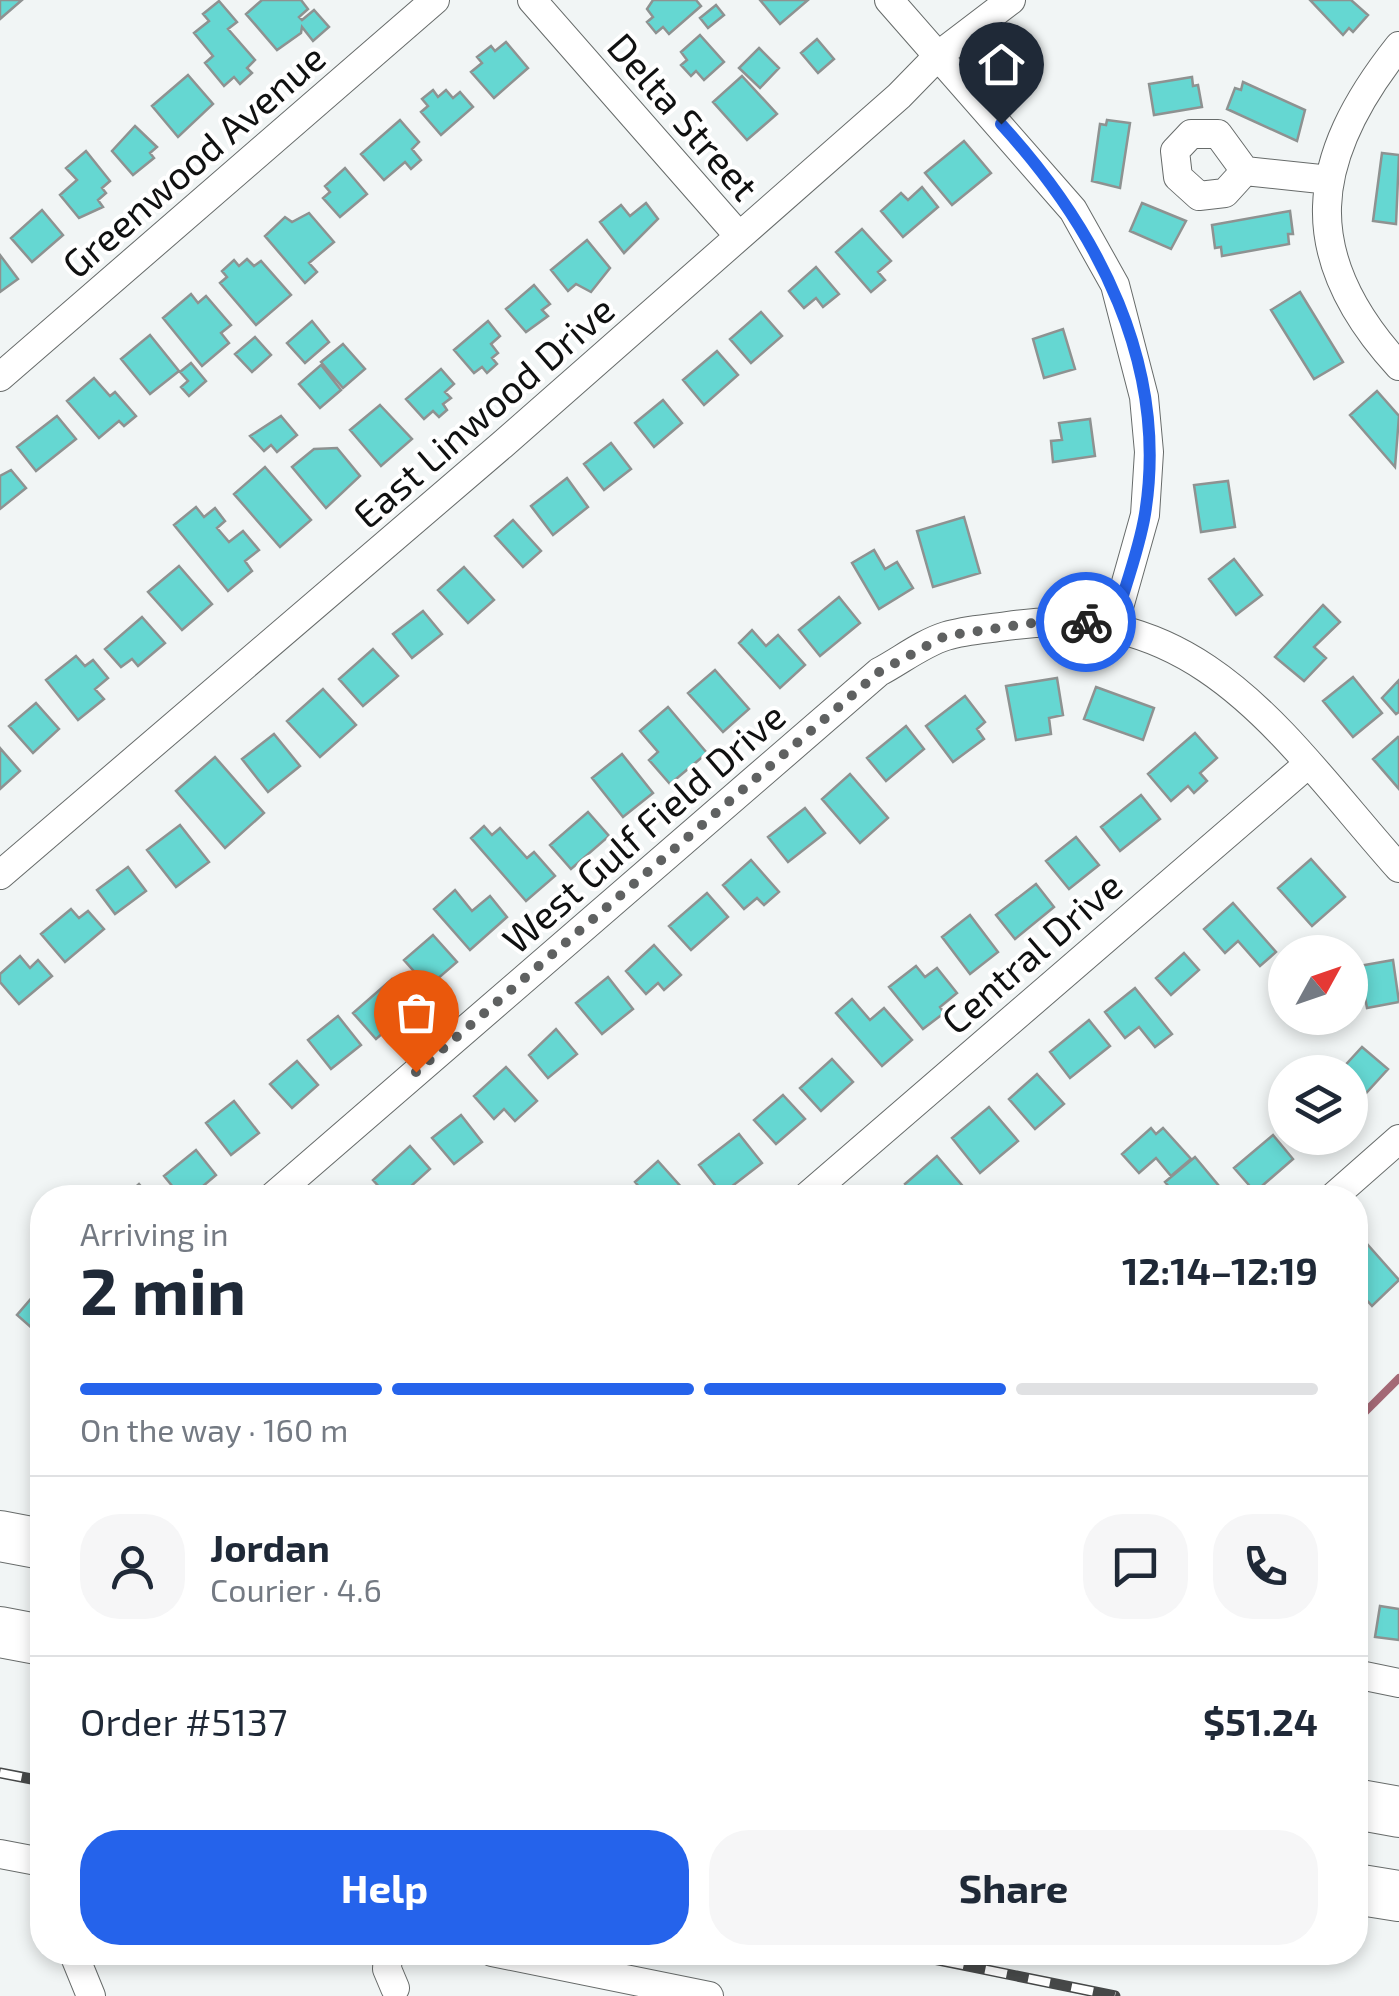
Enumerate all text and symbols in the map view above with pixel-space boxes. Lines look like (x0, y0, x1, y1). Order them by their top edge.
pin (959, 22, 1044, 125)
street label: Delta Street (599, 23, 769, 209)
street label: Greenwood Avenue (52, 34, 334, 286)
icon: home (974, 37, 1029, 92)
street label: East Linwood Drive (343, 285, 623, 537)
courier (1036, 572, 1136, 672)
icon: bike (1059, 595, 1114, 650)
street label: West Gulf Field Drive (492, 692, 794, 962)
street label: Central Drive (931, 861, 1131, 1043)
north arrow (1268, 935, 1368, 1035)
map controls (1268, 935, 1368, 1155)
pin (374, 970, 459, 1073)
icon: bag (389, 985, 444, 1040)
button: layers (1268, 1055, 1368, 1155)
text: Arriving in (80, 1214, 229, 1252)
text: 12:14–12:19 (1122, 1247, 1318, 1293)
text: 2 min (80, 1250, 246, 1328)
text: On the way · 160 m (80, 1410, 348, 1448)
button: person (80, 1514, 185, 1619)
button: chat (1083, 1514, 1188, 1619)
button: phone (1213, 1514, 1318, 1619)
text: Jordan (210, 1524, 330, 1570)
text: Courier · 4.6 (210, 1570, 382, 1608)
text: Order #5137 (80, 1698, 287, 1744)
text: $51.24 (1203, 1698, 1318, 1744)
button: Help (80, 1830, 689, 1945)
button: Share (709, 1830, 1318, 1945)

